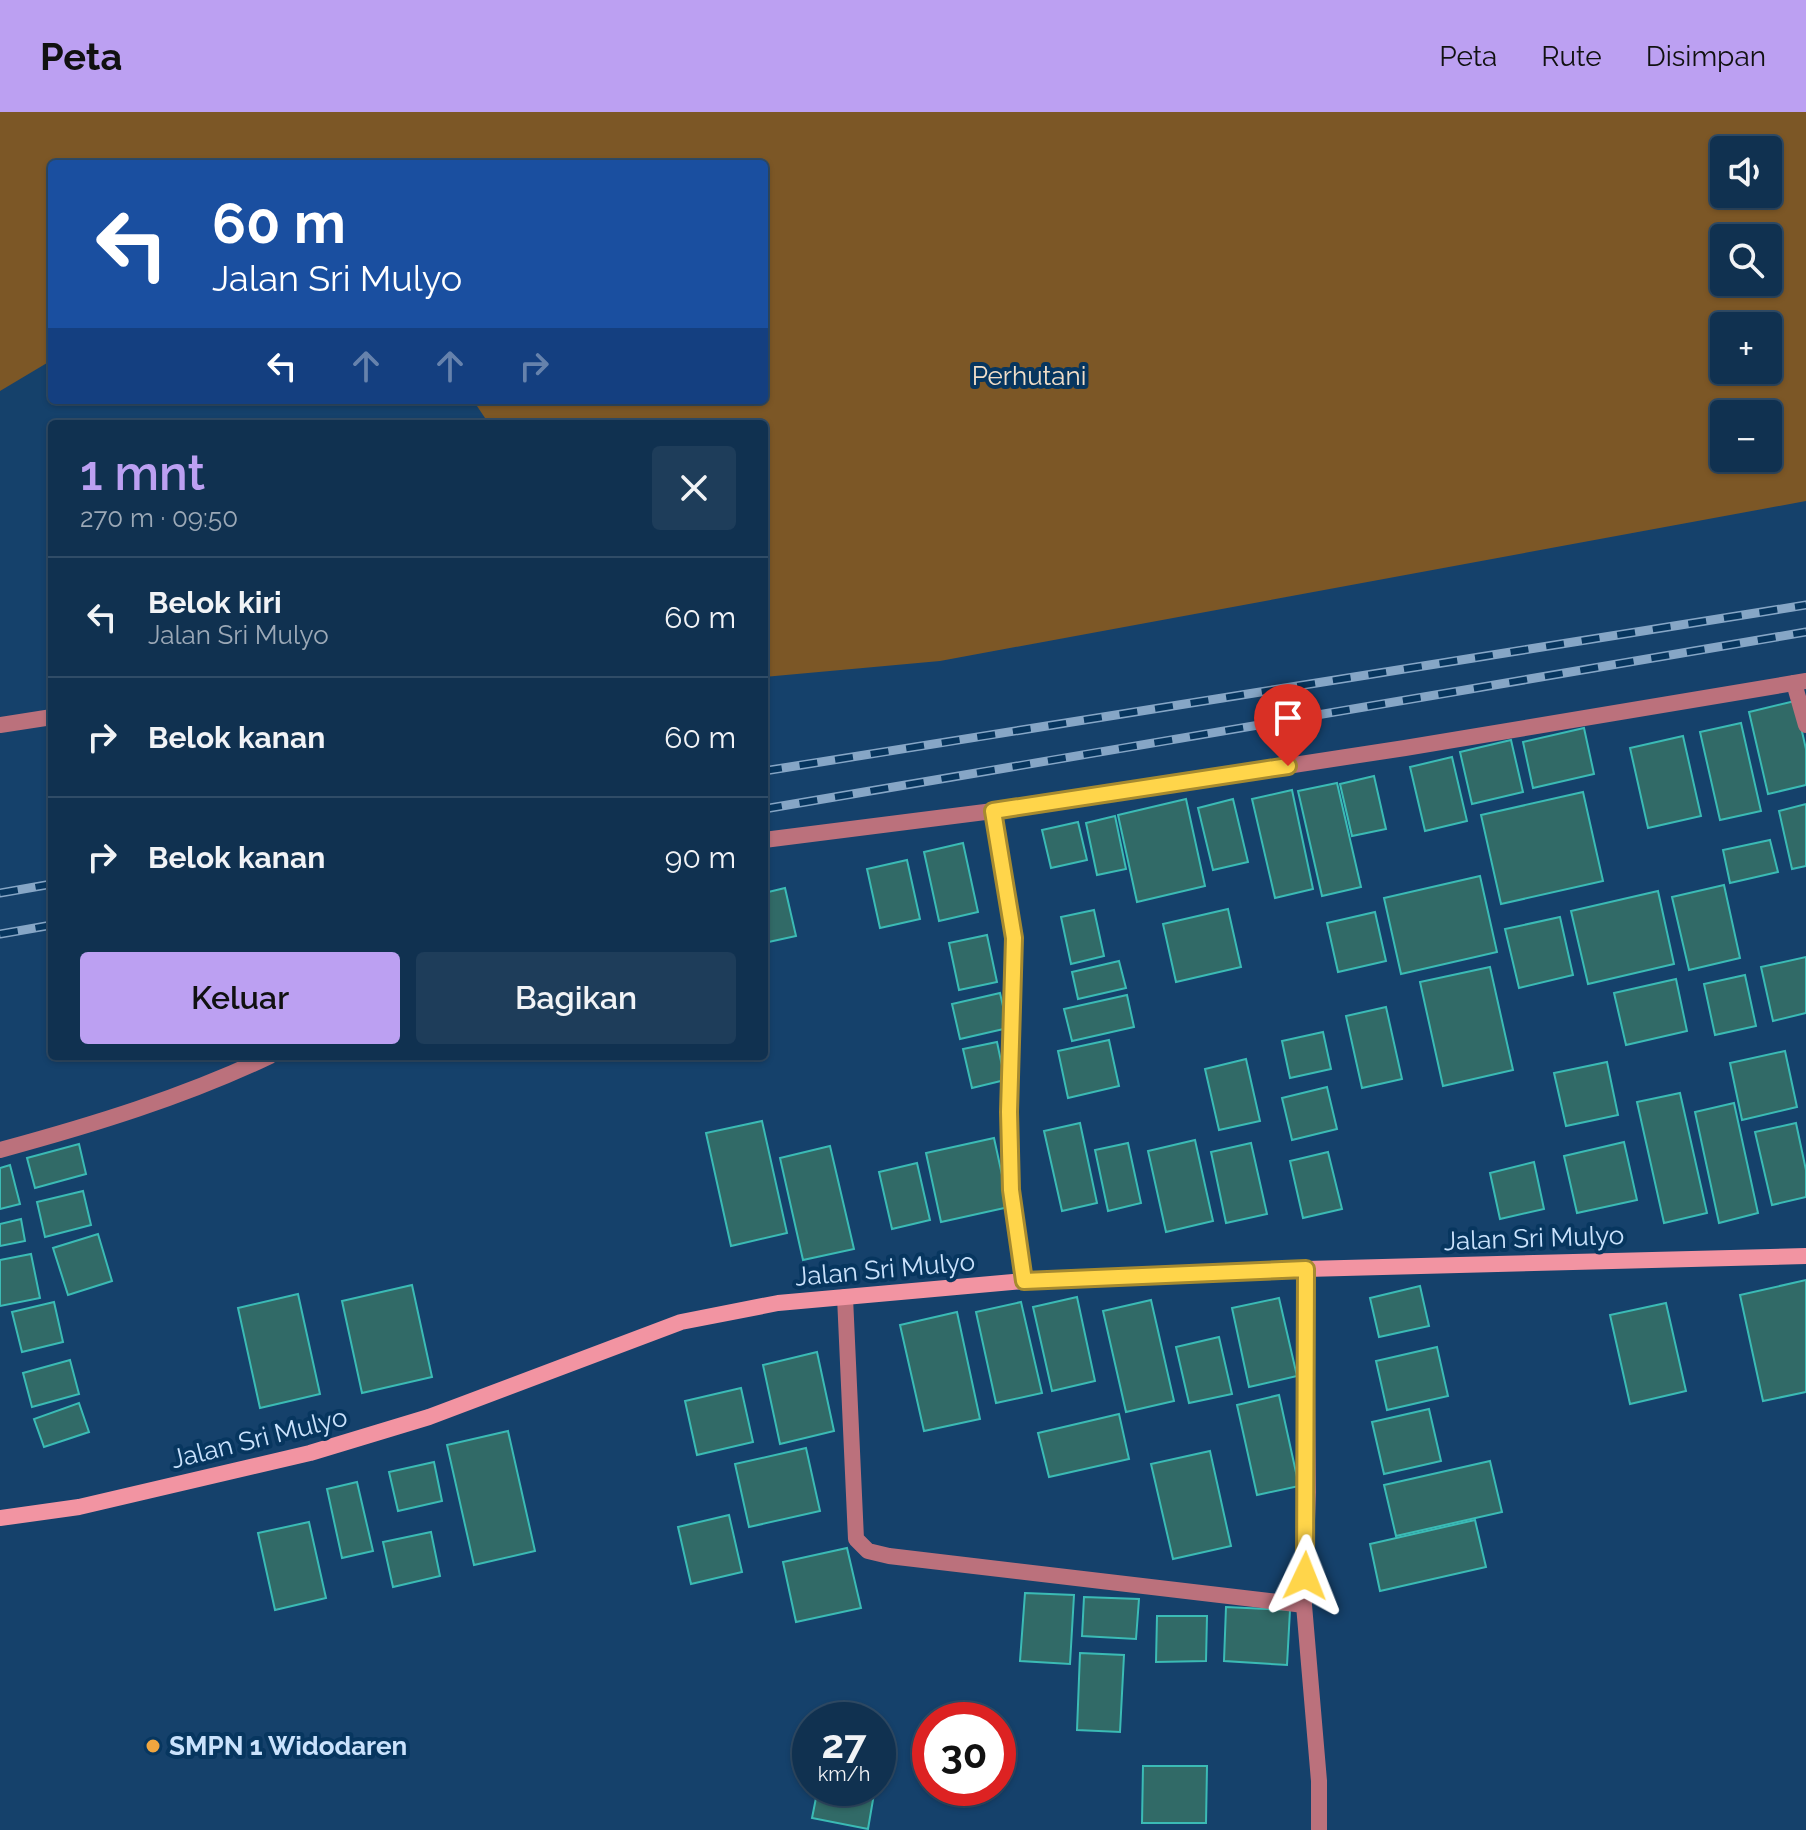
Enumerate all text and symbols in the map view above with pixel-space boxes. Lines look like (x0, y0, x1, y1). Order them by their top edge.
text: Peta (40, 34, 122, 79)
text: Peta (1439, 40, 1497, 73)
text: Rute (1541, 40, 1602, 73)
text: Disimpan (1646, 40, 1766, 73)
map controls (1710, 136, 1782, 472)
button: sound (1710, 136, 1782, 208)
text: 60 m (212, 190, 346, 256)
icon: left (80, 192, 184, 296)
button: search (1710, 224, 1782, 296)
text: Jalan Sri Mulyo (212, 257, 462, 299)
button: + (1710, 312, 1782, 384)
icon: left (260, 344, 304, 388)
icon: ahead (344, 344, 388, 388)
icon: ahead (428, 344, 472, 388)
icon: right (512, 344, 556, 388)
park label: Perhutani (972, 361, 1086, 391)
button: − (1710, 400, 1782, 472)
text: 1 mnt (80, 445, 205, 501)
button: close (652, 446, 736, 530)
text: 270 m · 09:50 (80, 503, 238, 533)
text: Belok kiri (148, 585, 282, 620)
icon: left (80, 595, 124, 639)
text: 60 m (664, 600, 736, 635)
text: Jalan Sri Mulyo (148, 620, 329, 650)
pin (1254, 684, 1322, 766)
icon: arrive (1266, 696, 1310, 740)
icon: right (80, 715, 124, 759)
text: Belok kanan (148, 720, 325, 755)
text: 60 m (664, 720, 736, 755)
icon: right (80, 835, 124, 879)
text: Belok kanan (148, 840, 325, 875)
text: 90 m (665, 840, 736, 875)
button: Keluar (80, 952, 400, 1044)
button: Bagikan (416, 952, 736, 1044)
street label: Jalan Sri Mulyo (1443, 1220, 1625, 1256)
street label: Jalan Sri Mulyo (794, 1246, 976, 1292)
street label: Jalan Sri Mulyo (168, 1402, 350, 1474)
position arrow (1263, 1534, 1347, 1618)
speed limit sign: 30 (912, 1702, 1016, 1806)
text: 27 (821, 1720, 866, 1767)
place label: SMPN 1 Widodaren (169, 1731, 407, 1761)
marker: SMPN 1 Widodaren (144, 1737, 162, 1755)
text: km/h (818, 1762, 870, 1786)

